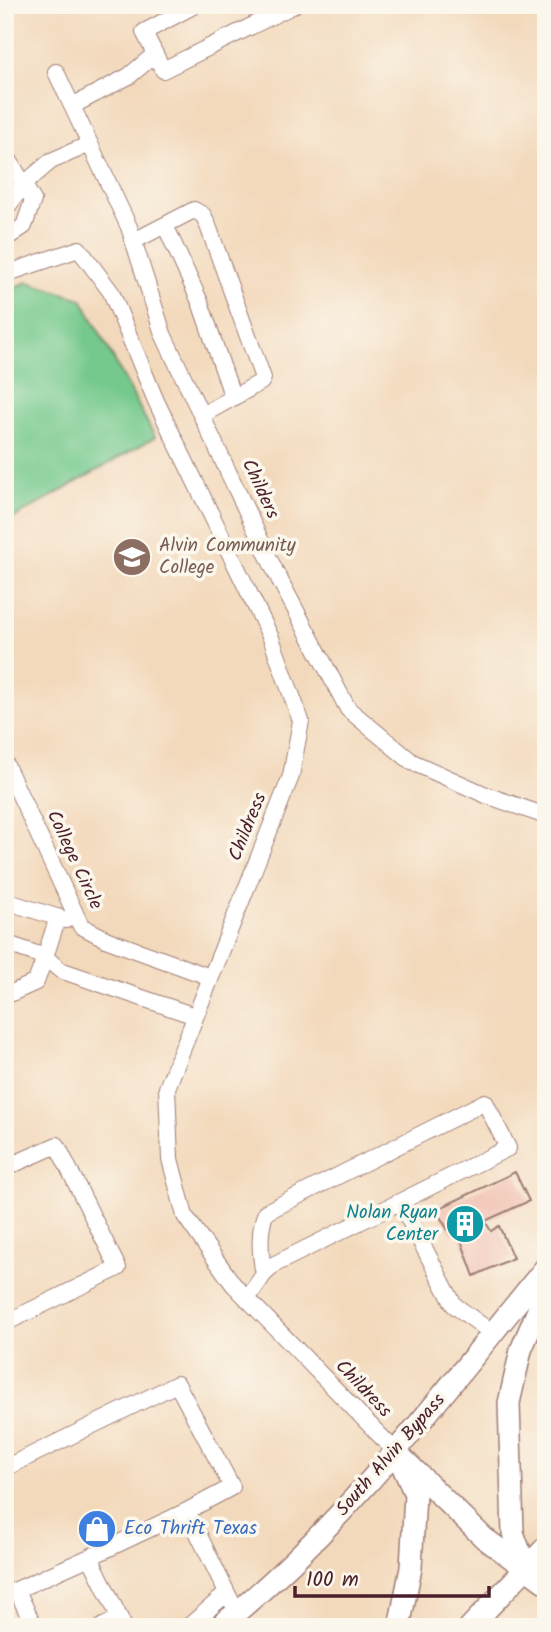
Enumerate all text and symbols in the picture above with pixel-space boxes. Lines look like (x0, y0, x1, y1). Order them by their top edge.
street label: Childers (233, 454, 287, 524)
place label: Alvin Community College (159, 531, 297, 583)
school or university icon: Alvin Community College (111, 536, 153, 578)
street label: Childress (221, 788, 275, 866)
street label: College Circle (38, 805, 110, 915)
place label: Nolan Ryan Center (346, 1198, 440, 1250)
building icon: Nolan Ryan Center (444, 1203, 486, 1245)
street label: Childress (327, 1353, 399, 1425)
street label: South Alvin Bypass (329, 1387, 453, 1523)
shop icon: Eco Thrift Texas (76, 1508, 118, 1550)
place label: Eco Thrift Texas (124, 1514, 257, 1544)
scale bar (295, 1555, 490, 1599)
text: 100 m (306, 1564, 359, 1597)

